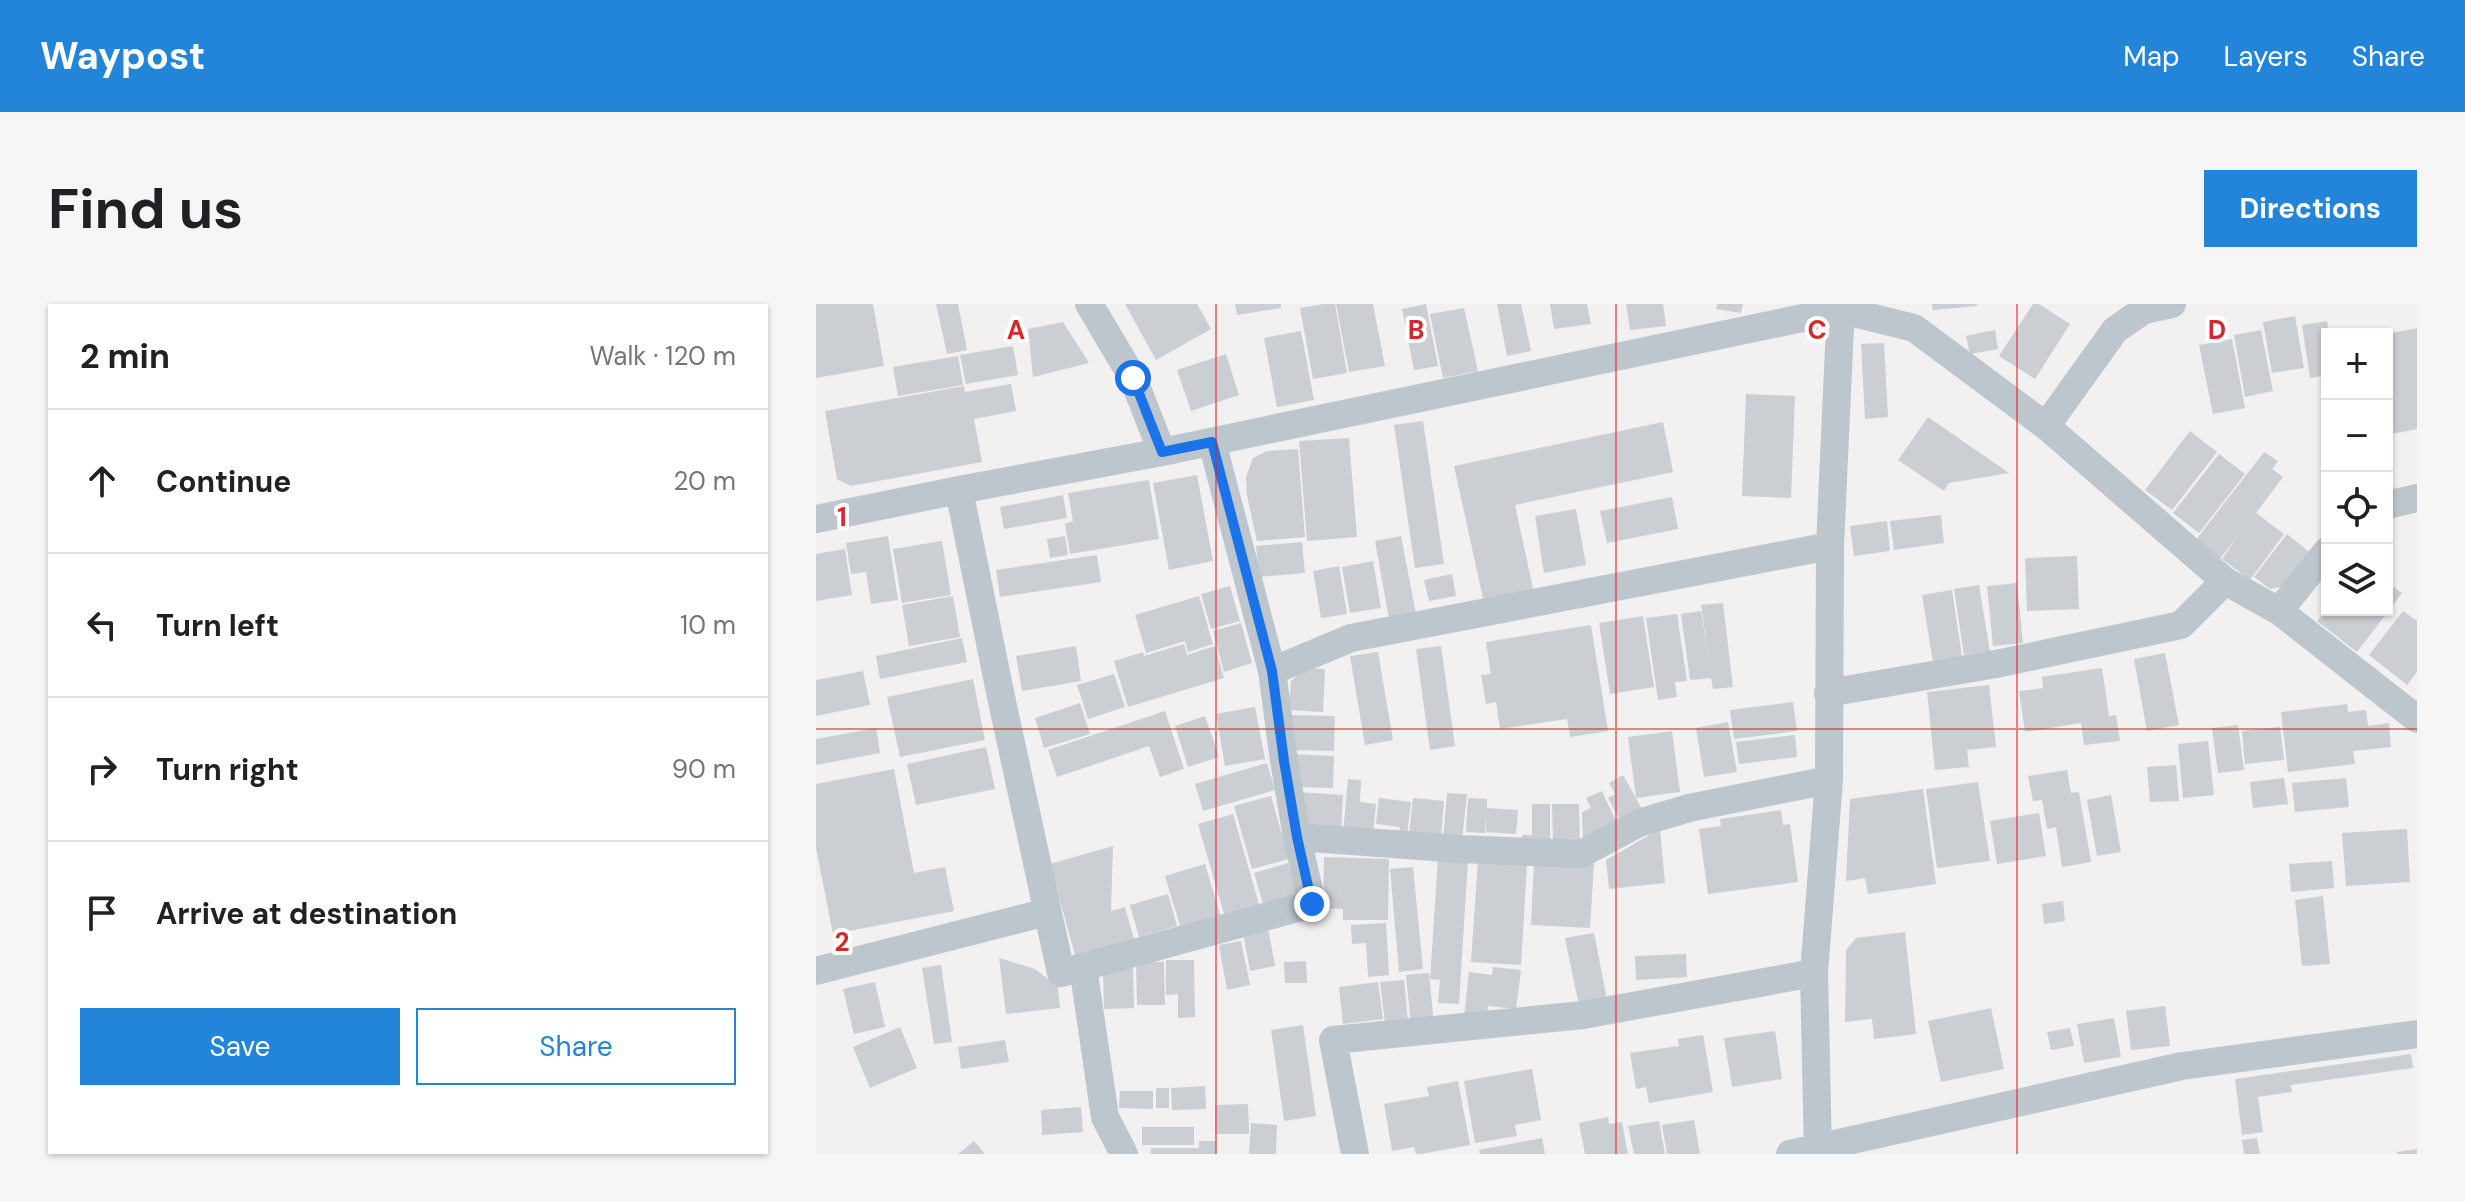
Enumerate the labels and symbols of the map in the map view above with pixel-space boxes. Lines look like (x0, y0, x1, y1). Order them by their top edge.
text: A (1007, 313, 1025, 347)
text: B (1408, 313, 1424, 347)
text: C (1807, 313, 1827, 347)
text: D (2208, 313, 2226, 347)
route start (1115, 360, 1151, 396)
text: 1 (837, 500, 847, 534)
route end (1294, 886, 1330, 922)
text: 2 (834, 925, 850, 959)

